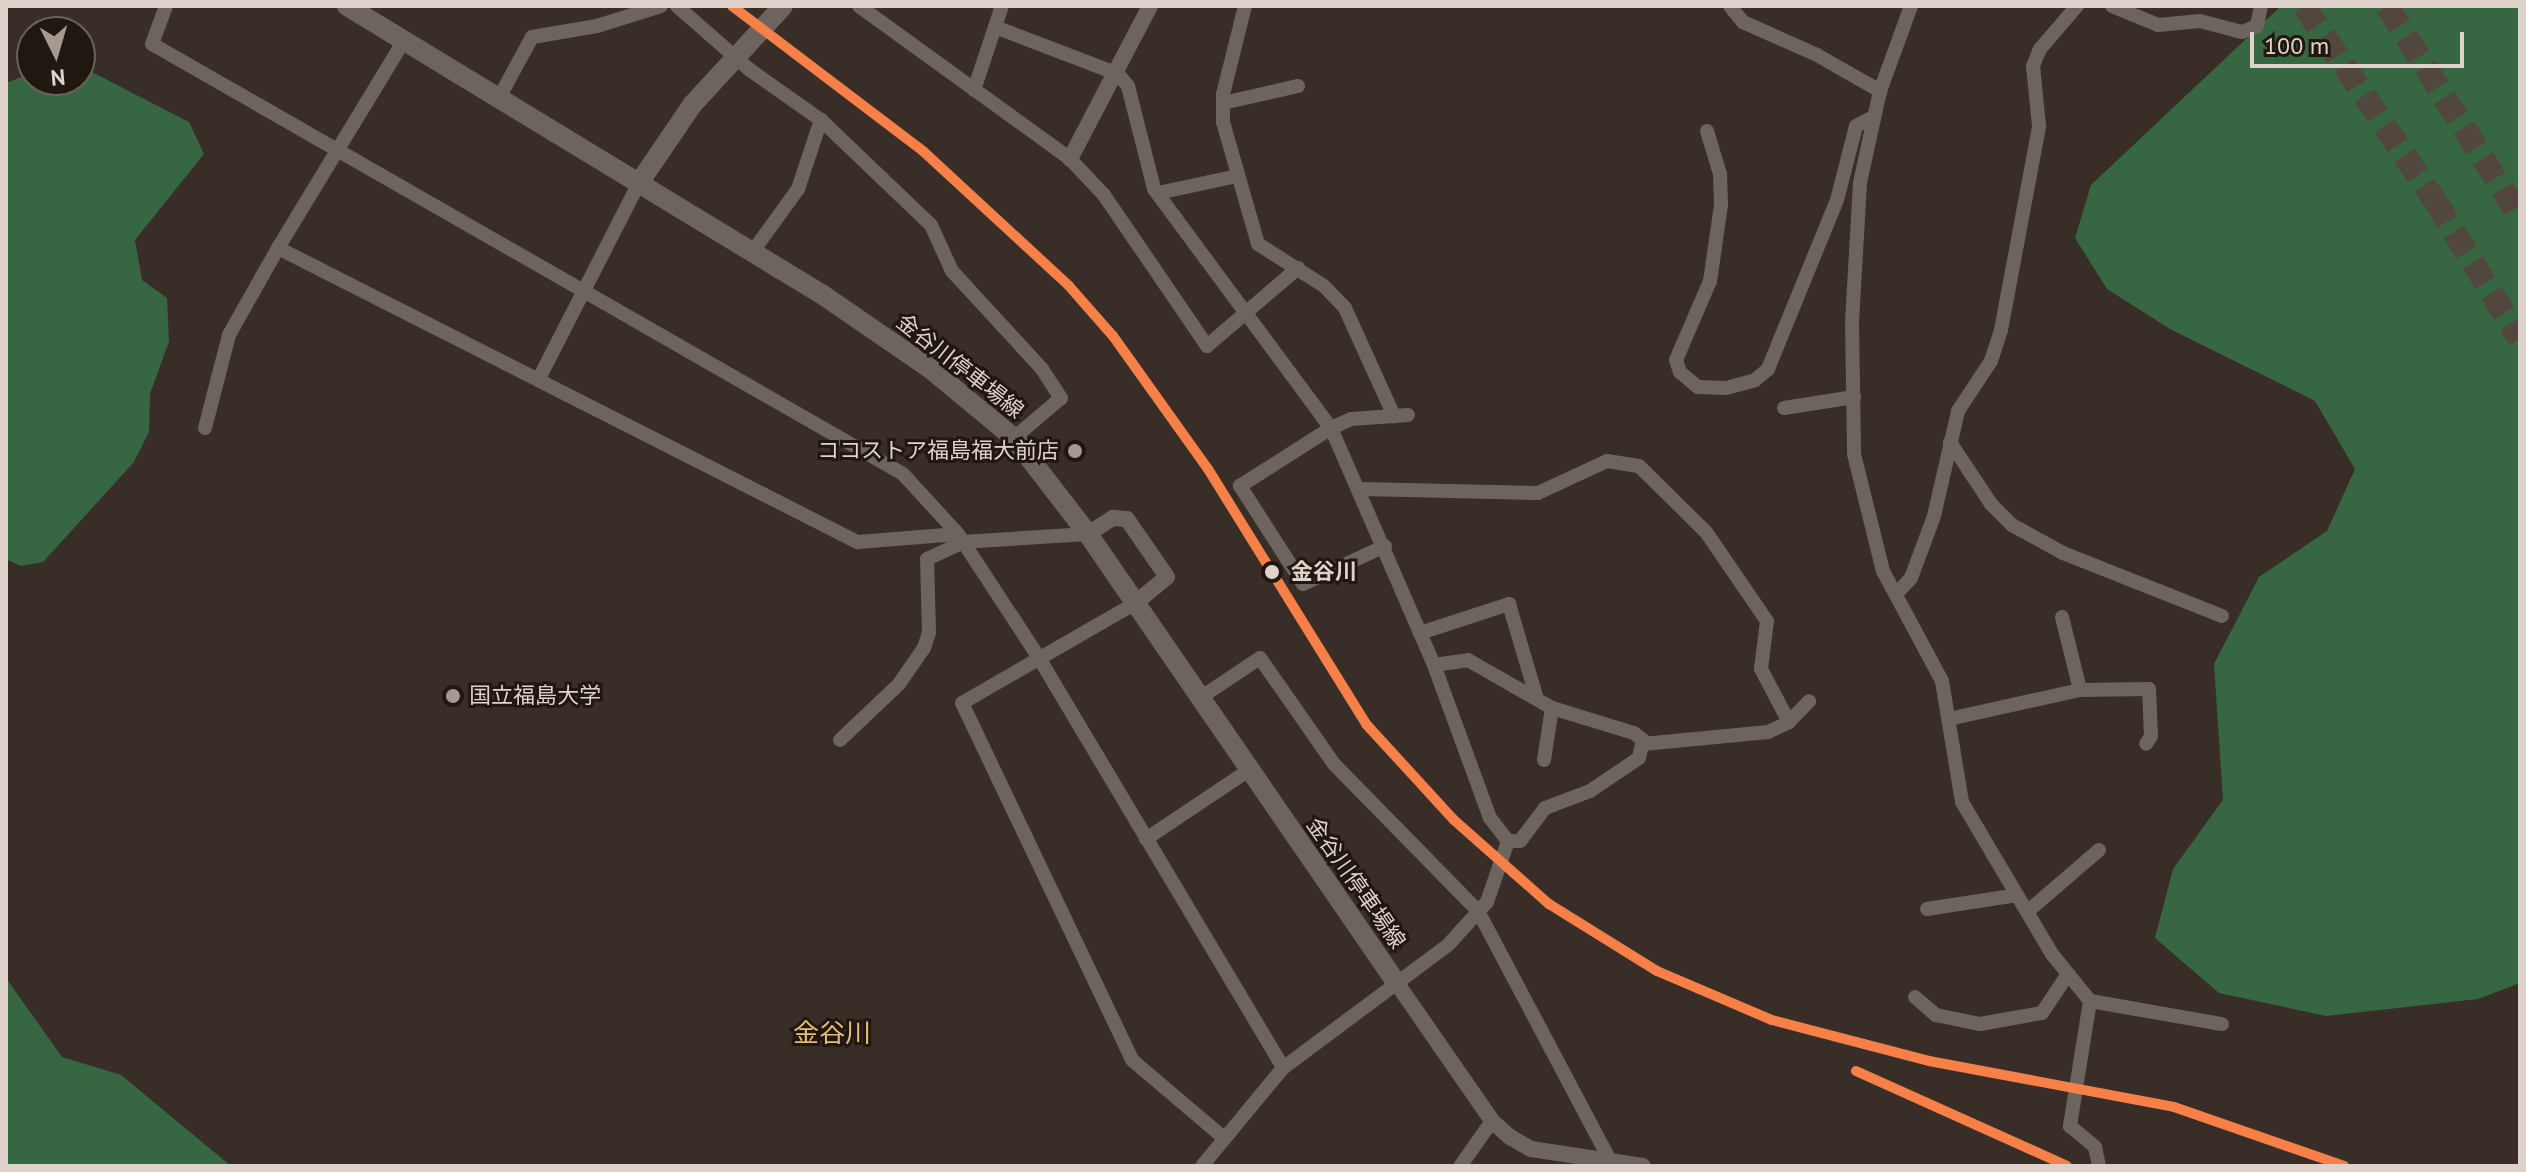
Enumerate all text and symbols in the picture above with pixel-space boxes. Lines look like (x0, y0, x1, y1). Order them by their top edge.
north arrow (16, 16, 96, 96)
scale bar (2254, 16, 2468, 66)
text: 100 m (2264, 30, 2329, 61)
text: N (49, 63, 66, 92)
street label: 金谷川停車場線 (891, 308, 1029, 424)
place label: ココストア福島福大前店 (817, 438, 1059, 464)
marker: ココストア福島福大前店 (1066, 442, 1084, 460)
place label: 金谷川 (1291, 559, 1357, 585)
marker: 金谷川 (1260, 560, 1284, 584)
place label: 国立福島大学 (469, 683, 601, 709)
marker: 国立福島大学 (444, 687, 462, 705)
street label: 金谷川停車場線 (1301, 812, 1411, 954)
district label: 金谷川 (793, 1017, 871, 1049)

